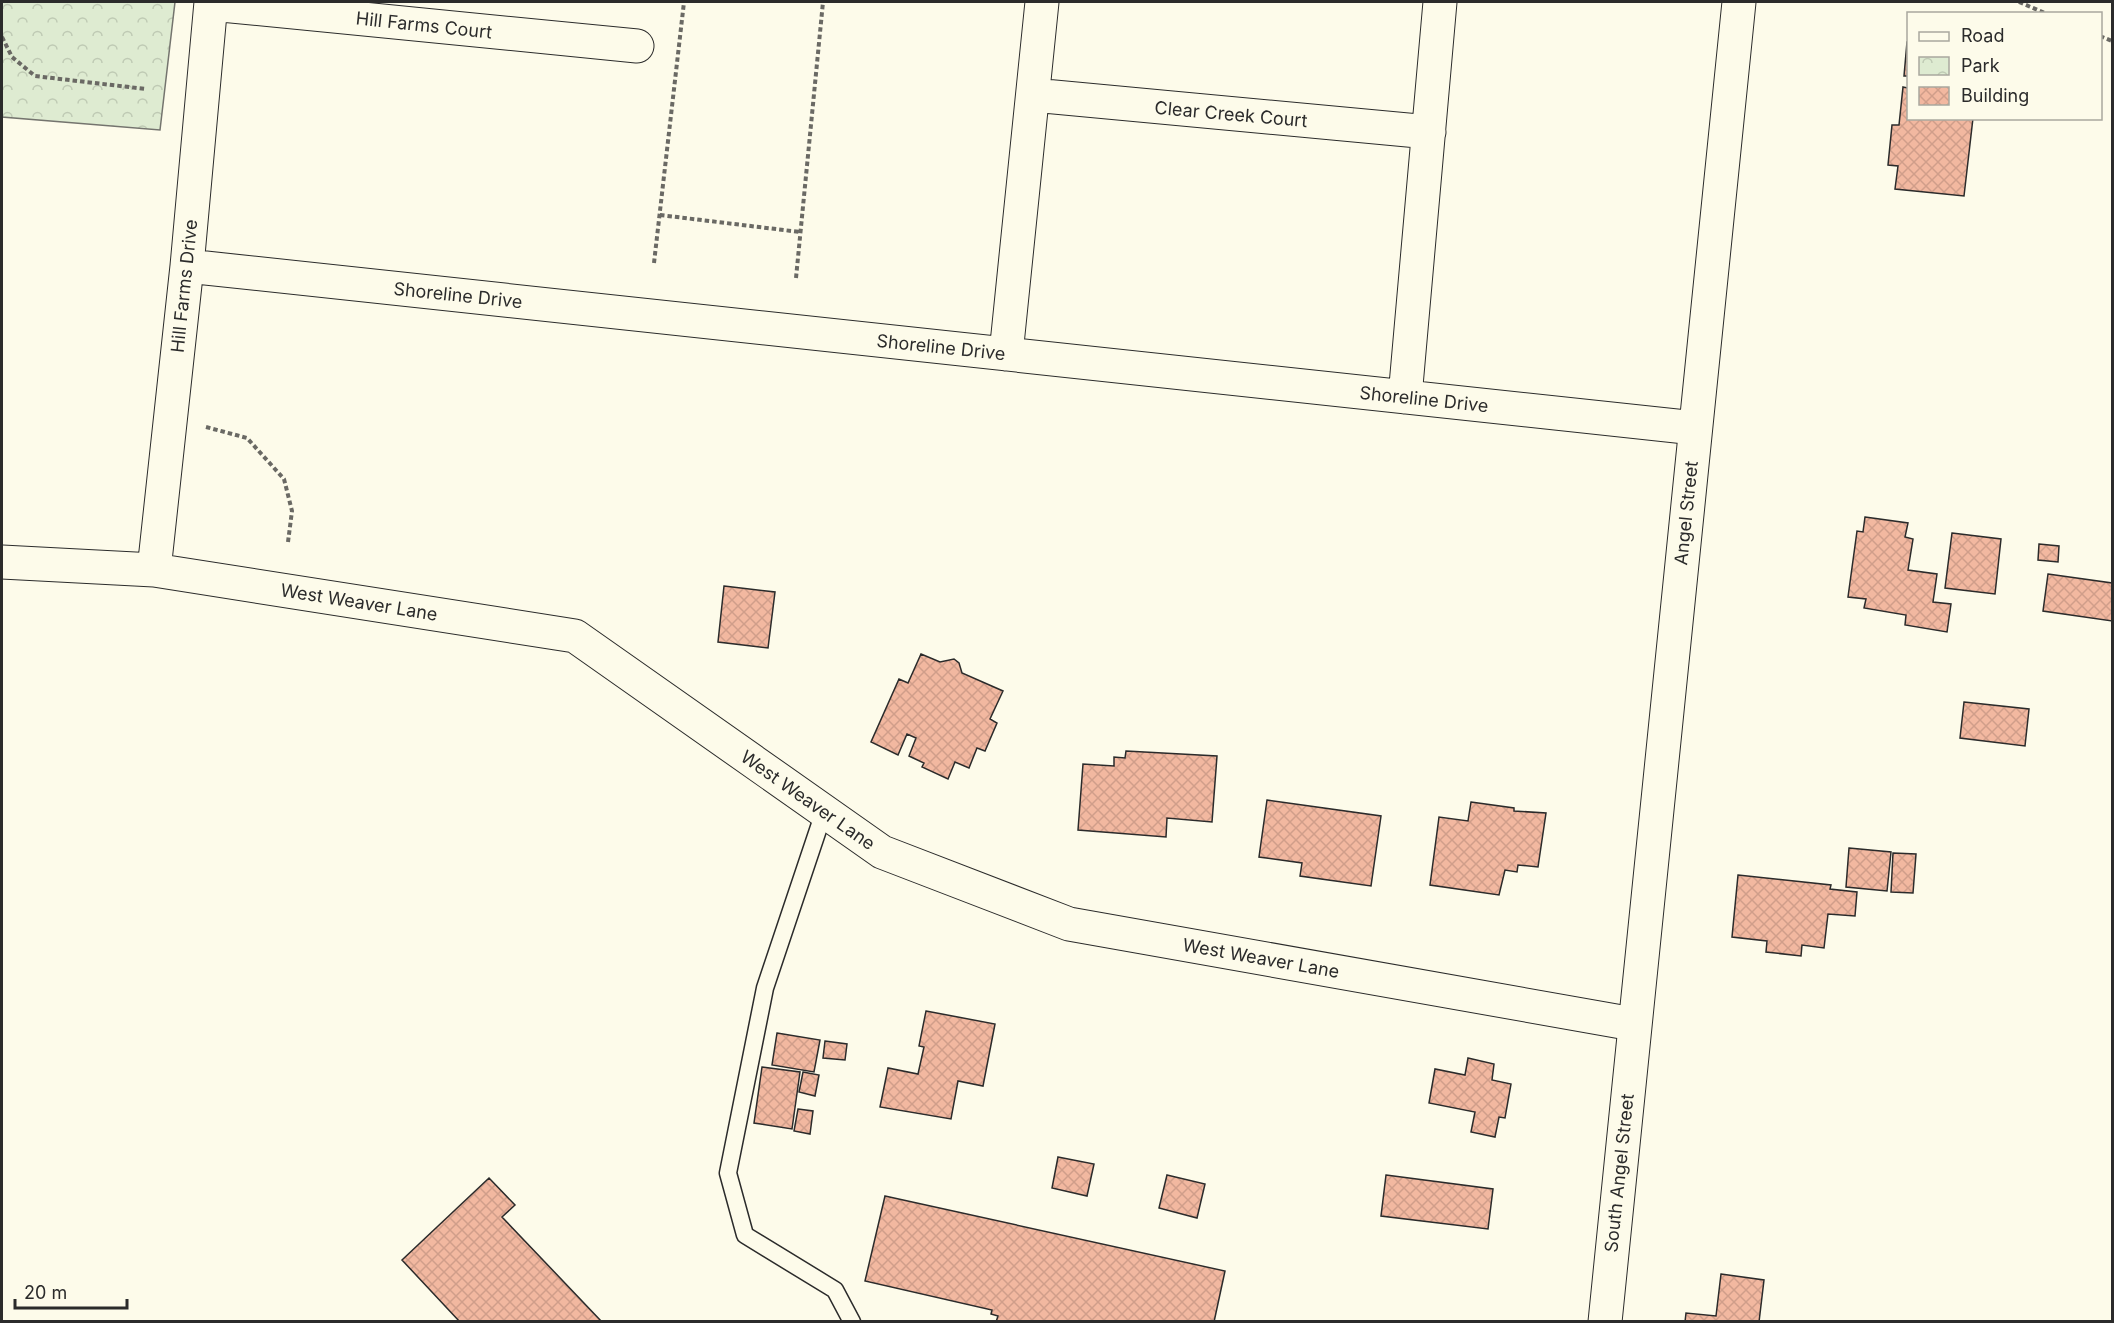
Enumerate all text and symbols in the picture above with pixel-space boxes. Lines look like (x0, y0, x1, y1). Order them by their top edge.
street label: Hill Farms Court (355, 7, 493, 43)
legend (1907, 12, 2102, 120)
text: Road (1961, 25, 2004, 46)
text: Park (1961, 55, 2000, 76)
text: Building (1961, 85, 2029, 106)
street label: Clear Creek Court (1154, 97, 1308, 131)
street label: Hill Farms Drive (167, 218, 201, 354)
street label: Shoreline Drive (392, 278, 524, 312)
street label: Shoreline Drive (875, 330, 1007, 364)
street label: Shoreline Drive (1358, 382, 1490, 416)
street label: Angel Street (1670, 460, 1702, 566)
street label: West Weaver Lane (279, 579, 439, 625)
street label: West Weaver Lane (737, 746, 879, 854)
street label: West Weaver Lane (1181, 934, 1341, 982)
street label: South Angel Street (1600, 1093, 1638, 1253)
scale bar (15, 1272, 128, 1310)
text: 20 m (24, 1282, 67, 1303)

